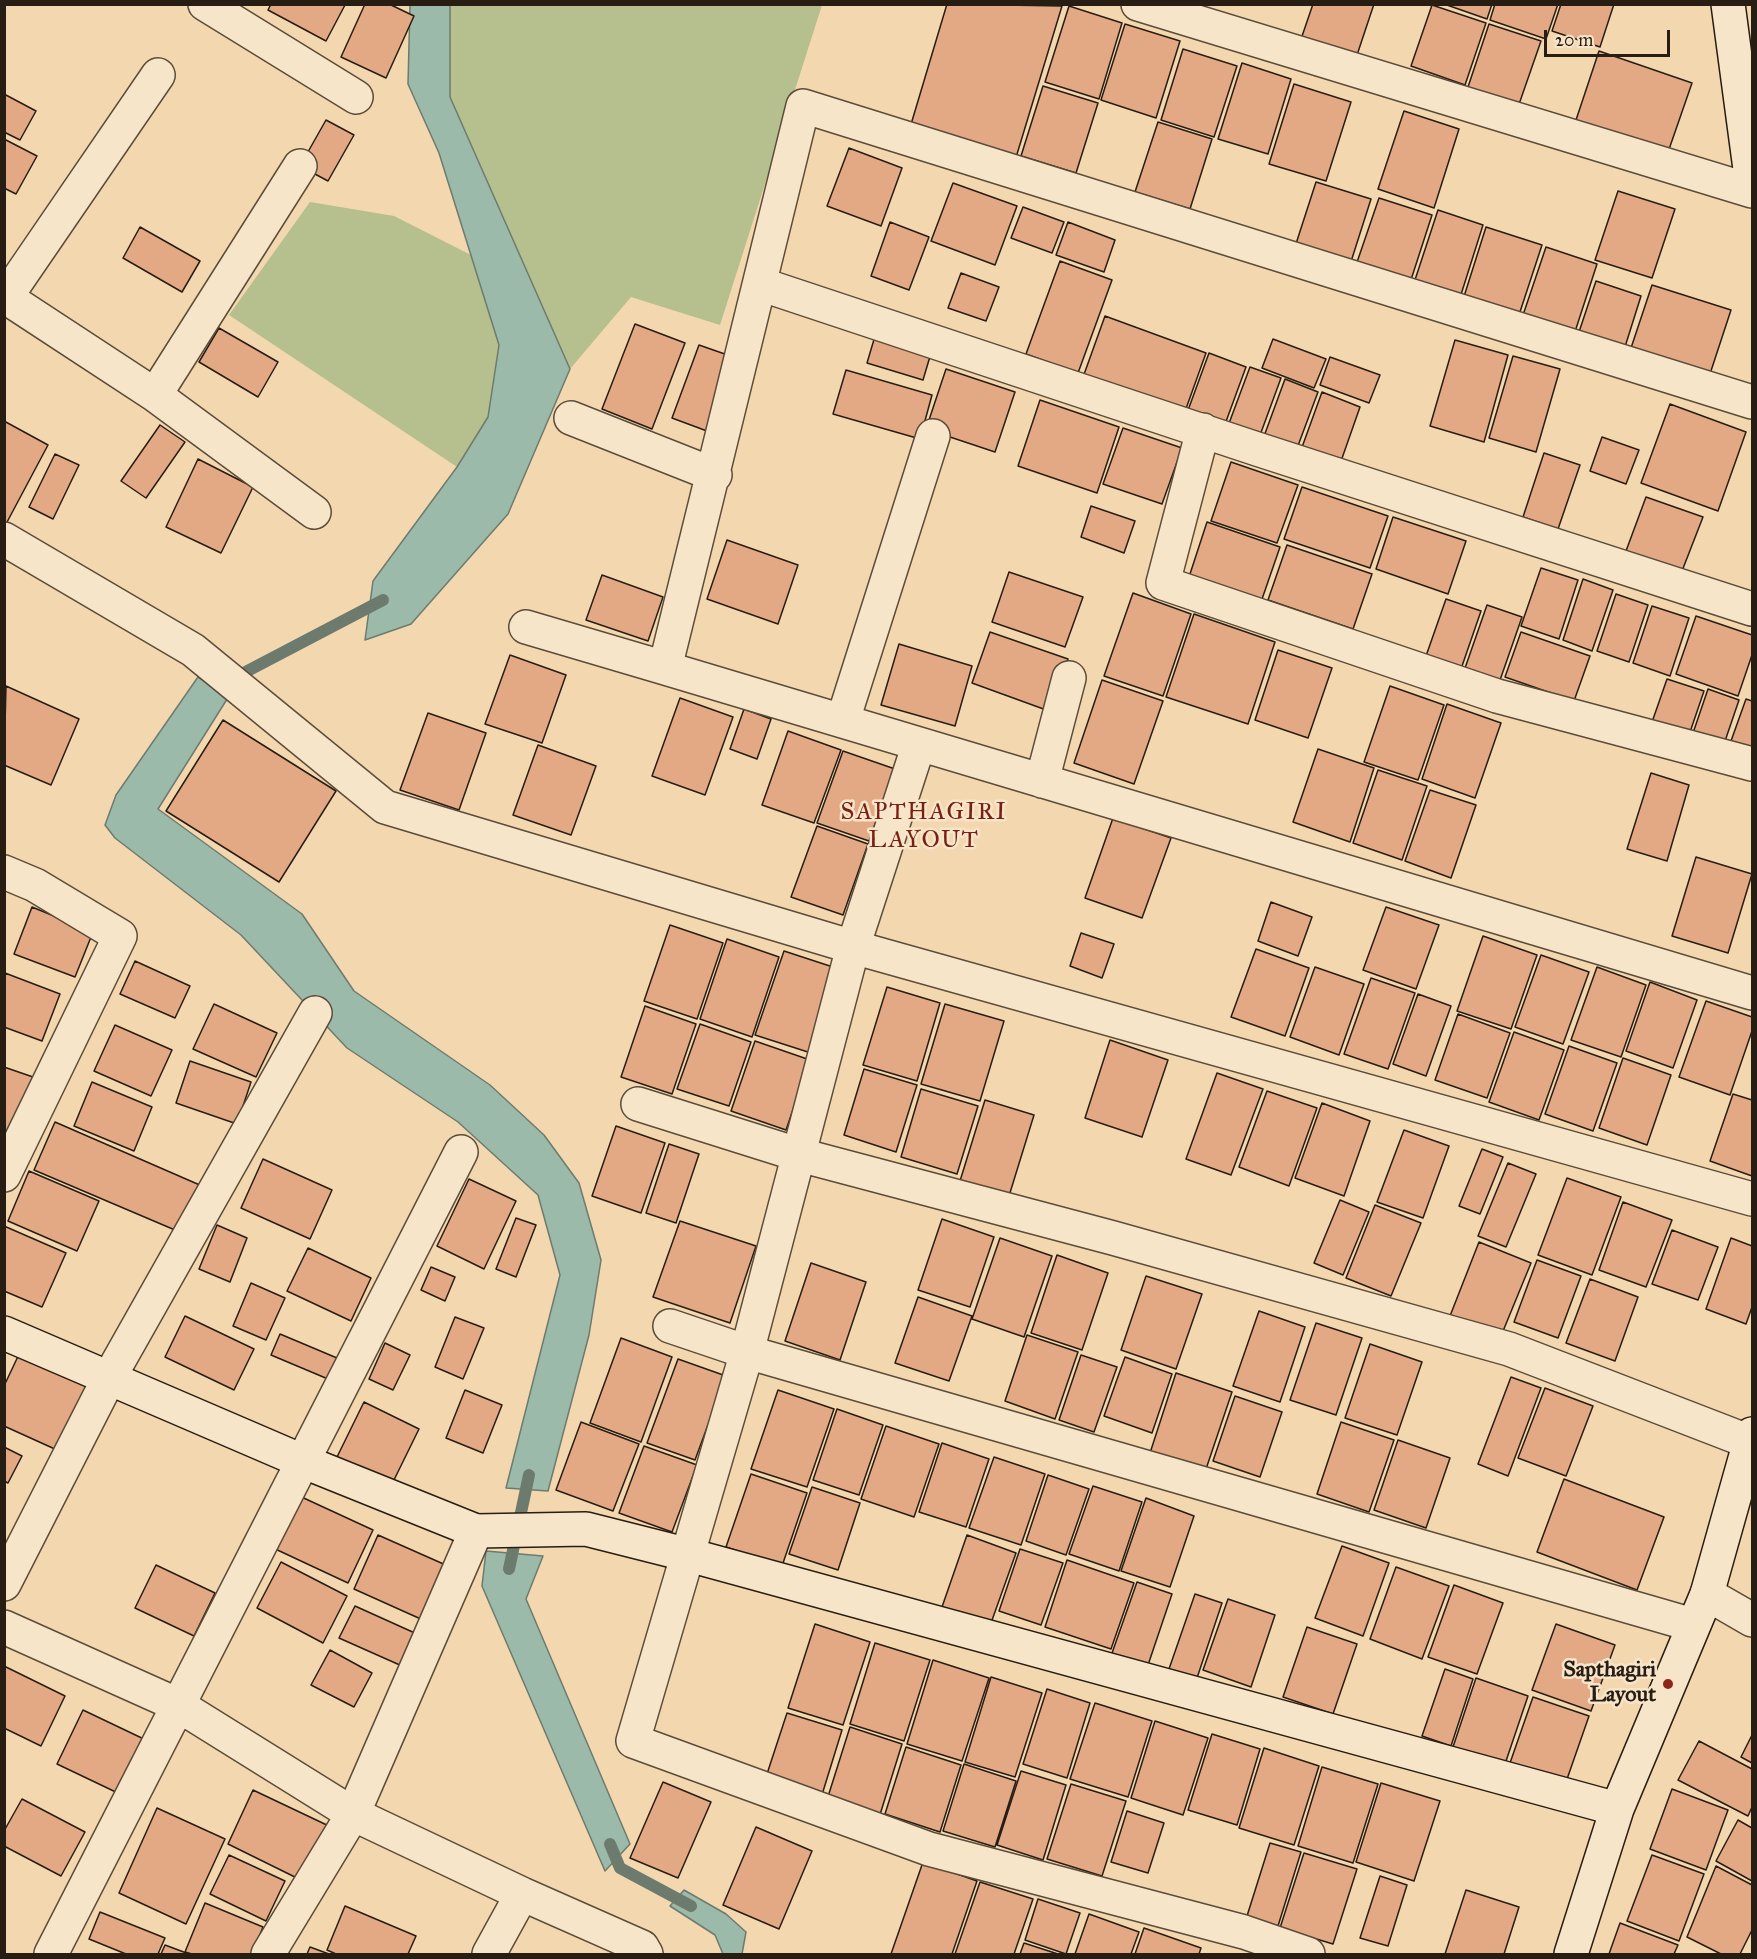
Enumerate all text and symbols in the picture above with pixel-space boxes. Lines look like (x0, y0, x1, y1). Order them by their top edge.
scale bar (1547, 18, 1673, 56)
text: 20 m (1555, 29, 1593, 51)
district label: SAPTHAGIRI LAYOUT (841, 799, 1007, 855)
place label: Sapthagiri Layout (1563, 1658, 1656, 1710)
marker: Sapthagiri Layout (1661, 1677, 1675, 1691)

